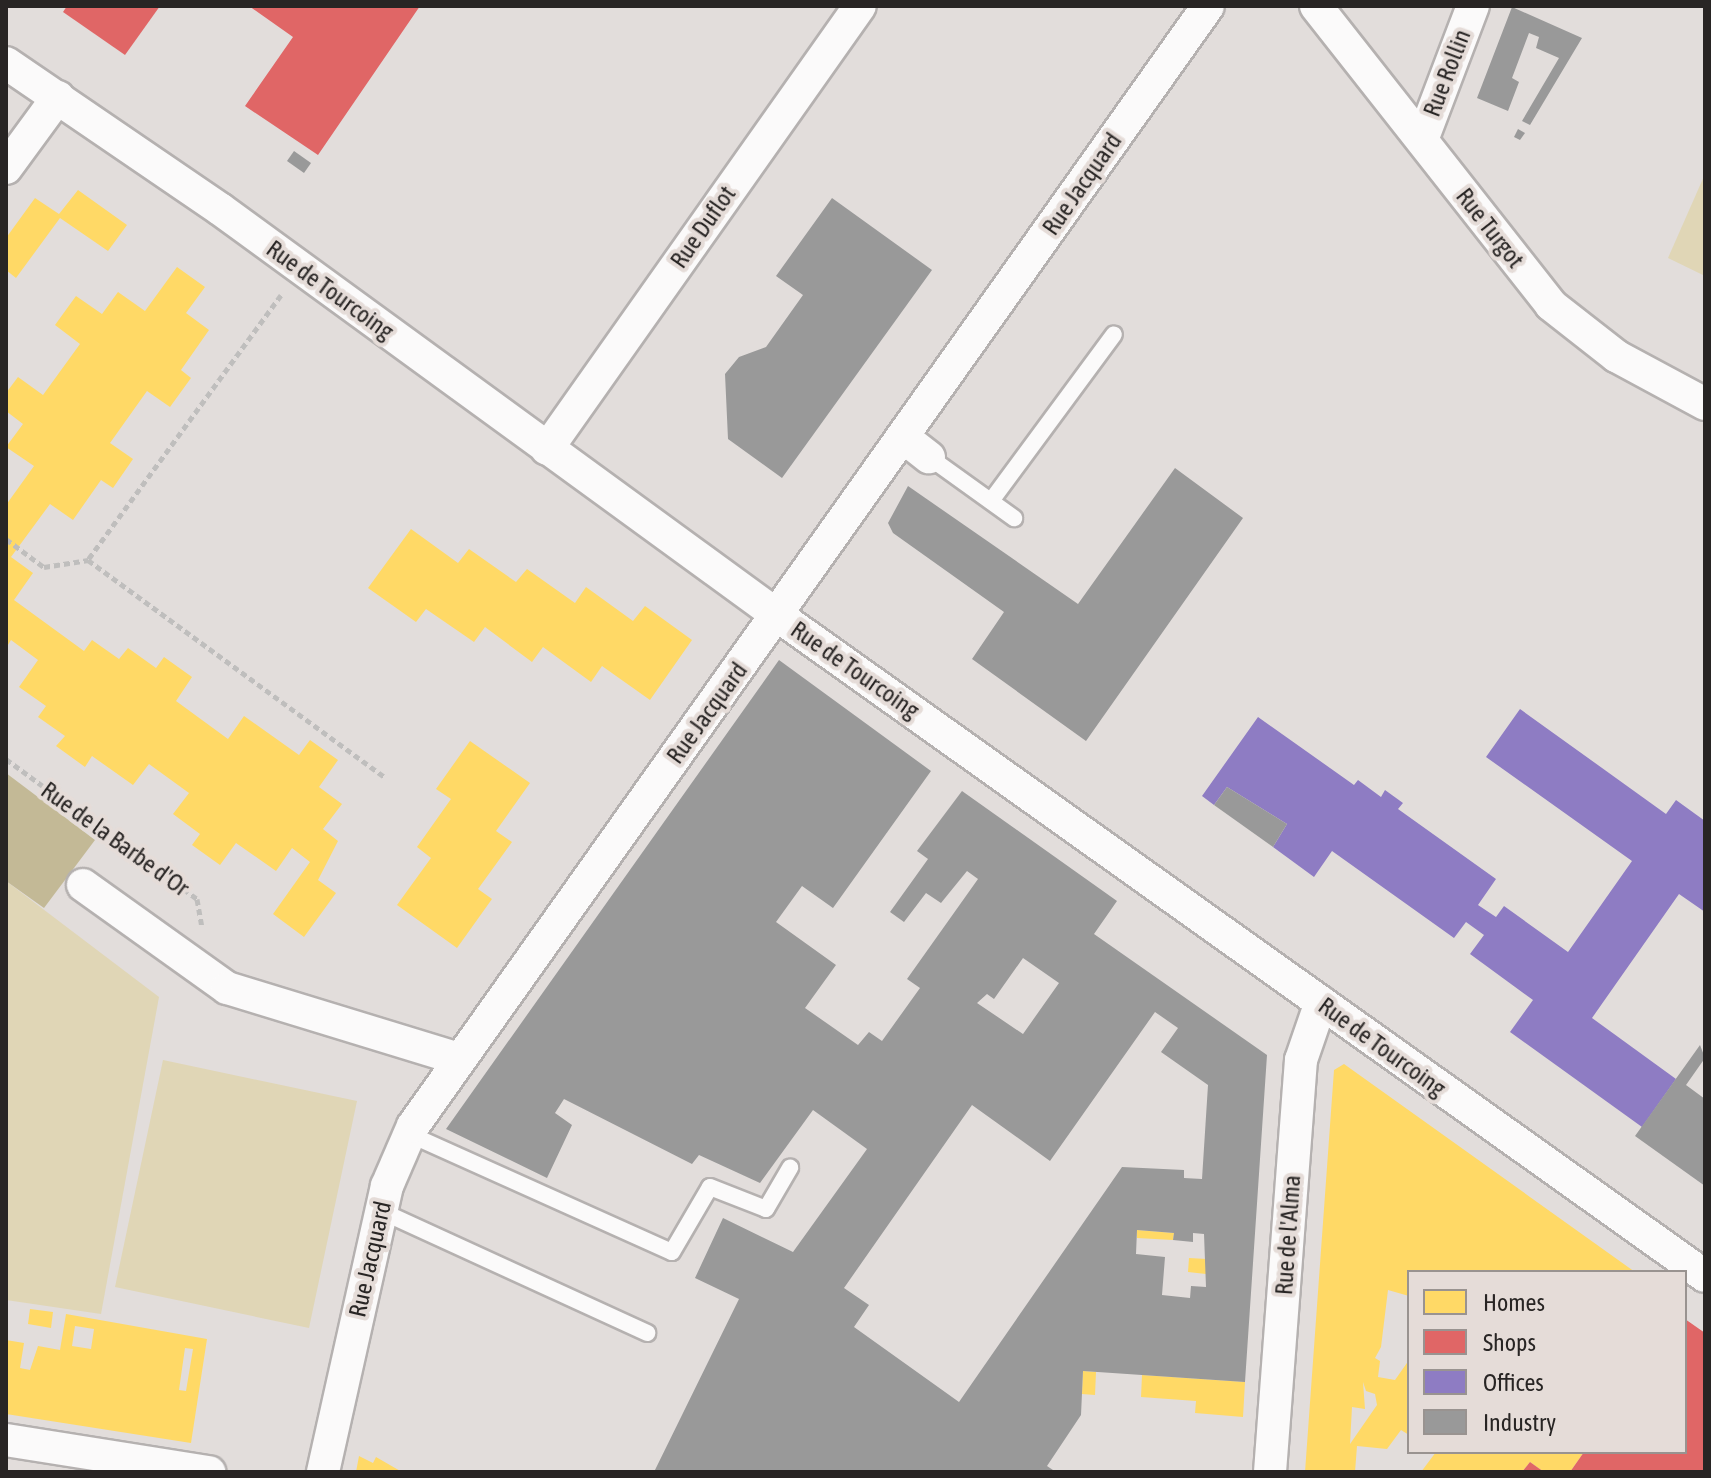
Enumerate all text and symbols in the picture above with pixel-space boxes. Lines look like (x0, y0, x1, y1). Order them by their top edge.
street label: Rue Rollin (1417, 25, 1477, 121)
street label: Rue Jacquard (1036, 127, 1128, 241)
street label: Rue Duflot (664, 180, 742, 274)
street label: Rue Turgot (1450, 182, 1530, 274)
street label: Rue de Tourcoing (261, 234, 399, 346)
street label: Rue de Tourcoing (785, 615, 925, 725)
street label: Rue Jacquard (661, 657, 753, 769)
street label: Rue de la Barbe d'Or (35, 776, 195, 902)
street label: Rue de Tourcoing (1313, 991, 1451, 1103)
street label: Rue de l'Alma (1269, 1174, 1307, 1296)
street label: Rue Jacquard (343, 1198, 397, 1320)
legend (1407, 1270, 1687, 1454)
text: Homes (1483, 1289, 1545, 1316)
text: Shops (1483, 1329, 1536, 1356)
text: Offices (1483, 1369, 1544, 1396)
text: Industry (1483, 1409, 1556, 1436)

